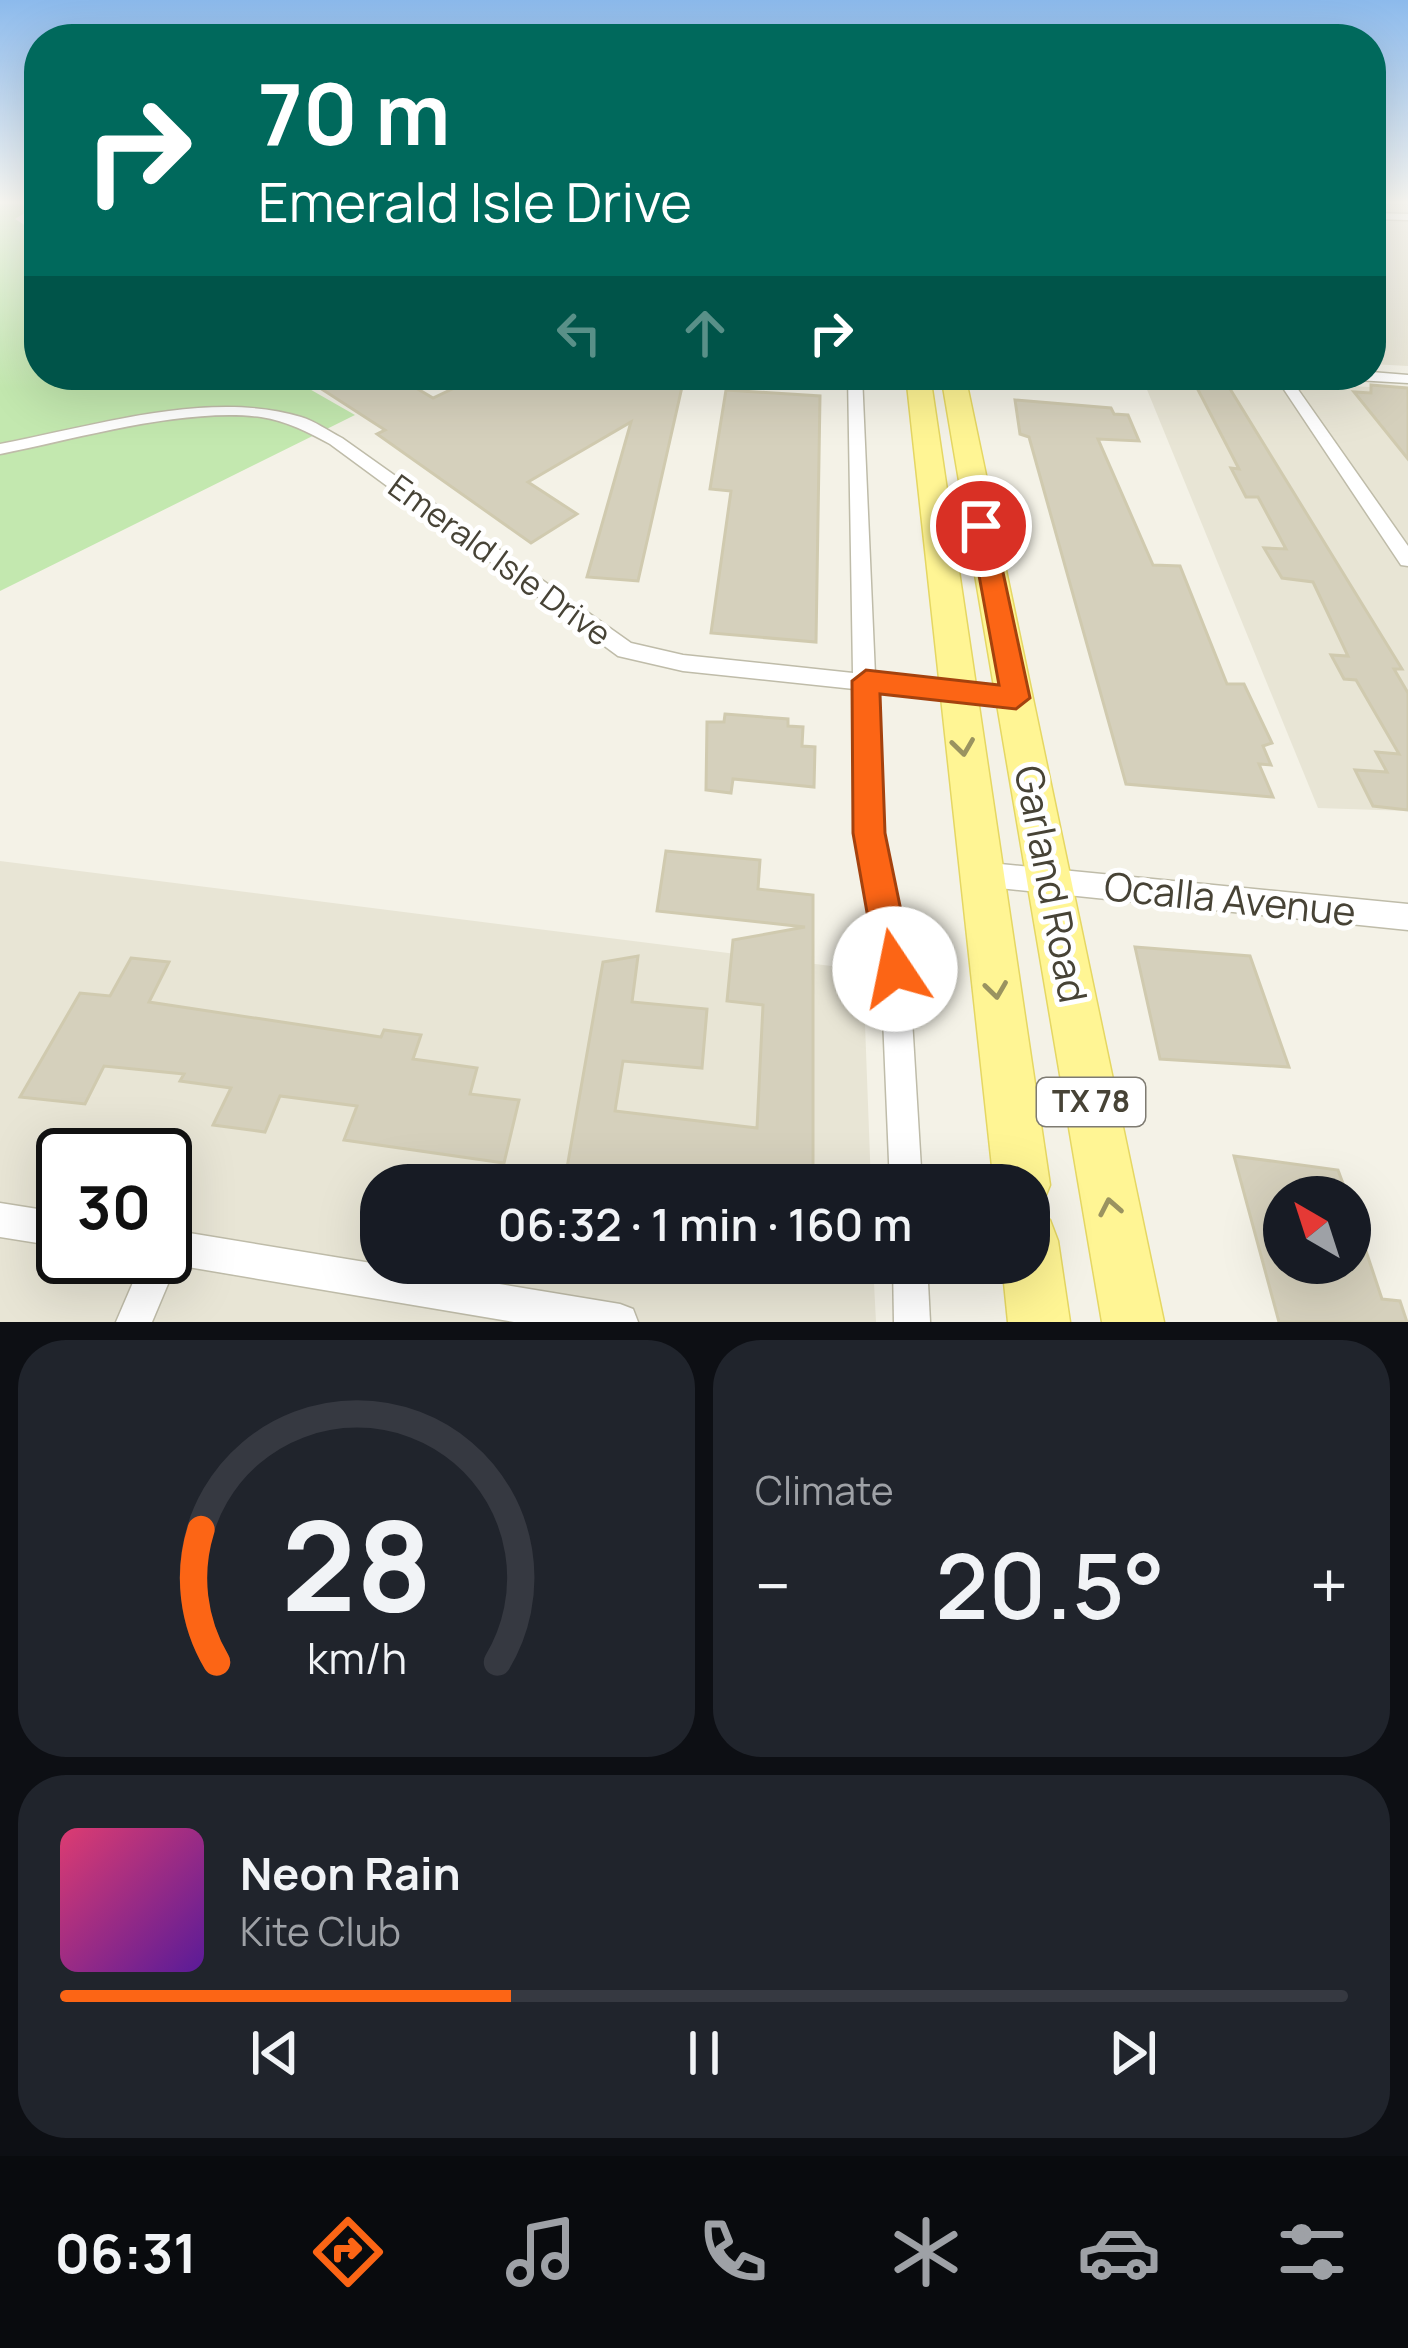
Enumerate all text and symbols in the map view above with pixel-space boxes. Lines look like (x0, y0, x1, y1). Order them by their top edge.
text: 70 m (258, 55, 450, 170)
icon: right (60, 72, 216, 228)
text: Emerald Isle Drive (258, 164, 692, 238)
icon: left (546, 300, 612, 366)
icon: ahead (672, 300, 738, 366)
icon: right (798, 300, 864, 366)
street label: Emerald Isle Drive (380, 463, 621, 656)
pin (930, 475, 1032, 577)
icon: arrive (948, 493, 1014, 559)
one-way arrow (949, 738, 975, 757)
street label: Garland Road (1003, 761, 1101, 1007)
street label: Ocalla Avenue (1102, 858, 1359, 938)
position arrow (832, 906, 958, 1032)
one-way arrow (982, 980, 1008, 1000)
road number: TX 78 (1037, 1078, 1145, 1126)
speed limit sign: 30 (36, 1128, 192, 1284)
north arrow (1263, 1176, 1371, 1284)
map controls (1263, 1176, 1371, 1284)
text: 06:32 · 1 min · 160 m (498, 1193, 912, 1255)
one-way arrow (1098, 1198, 1124, 1218)
text: Climate (755, 1463, 894, 1517)
text: 28 (281, 1478, 432, 1648)
text: 20.5° (936, 1523, 1165, 1646)
text: − (755, 1540, 791, 1630)
text: + (1310, 1540, 1348, 1630)
text: km/h (307, 1627, 406, 1686)
text: Neon Rain (240, 1842, 461, 1904)
text: Kite Club (240, 1904, 401, 1958)
icon: previous (242, 2020, 308, 2086)
icon: pause (671, 2020, 737, 2086)
icon: next (1100, 2020, 1166, 2086)
icon: directions (306, 2210, 390, 2294)
icon: music (499, 2210, 583, 2294)
icon: phone (691, 2210, 775, 2294)
icon: climate (884, 2210, 968, 2294)
icon: car (1077, 2210, 1161, 2294)
icon: filters (1270, 2210, 1354, 2294)
text: 06:31 (54, 2215, 197, 2289)

